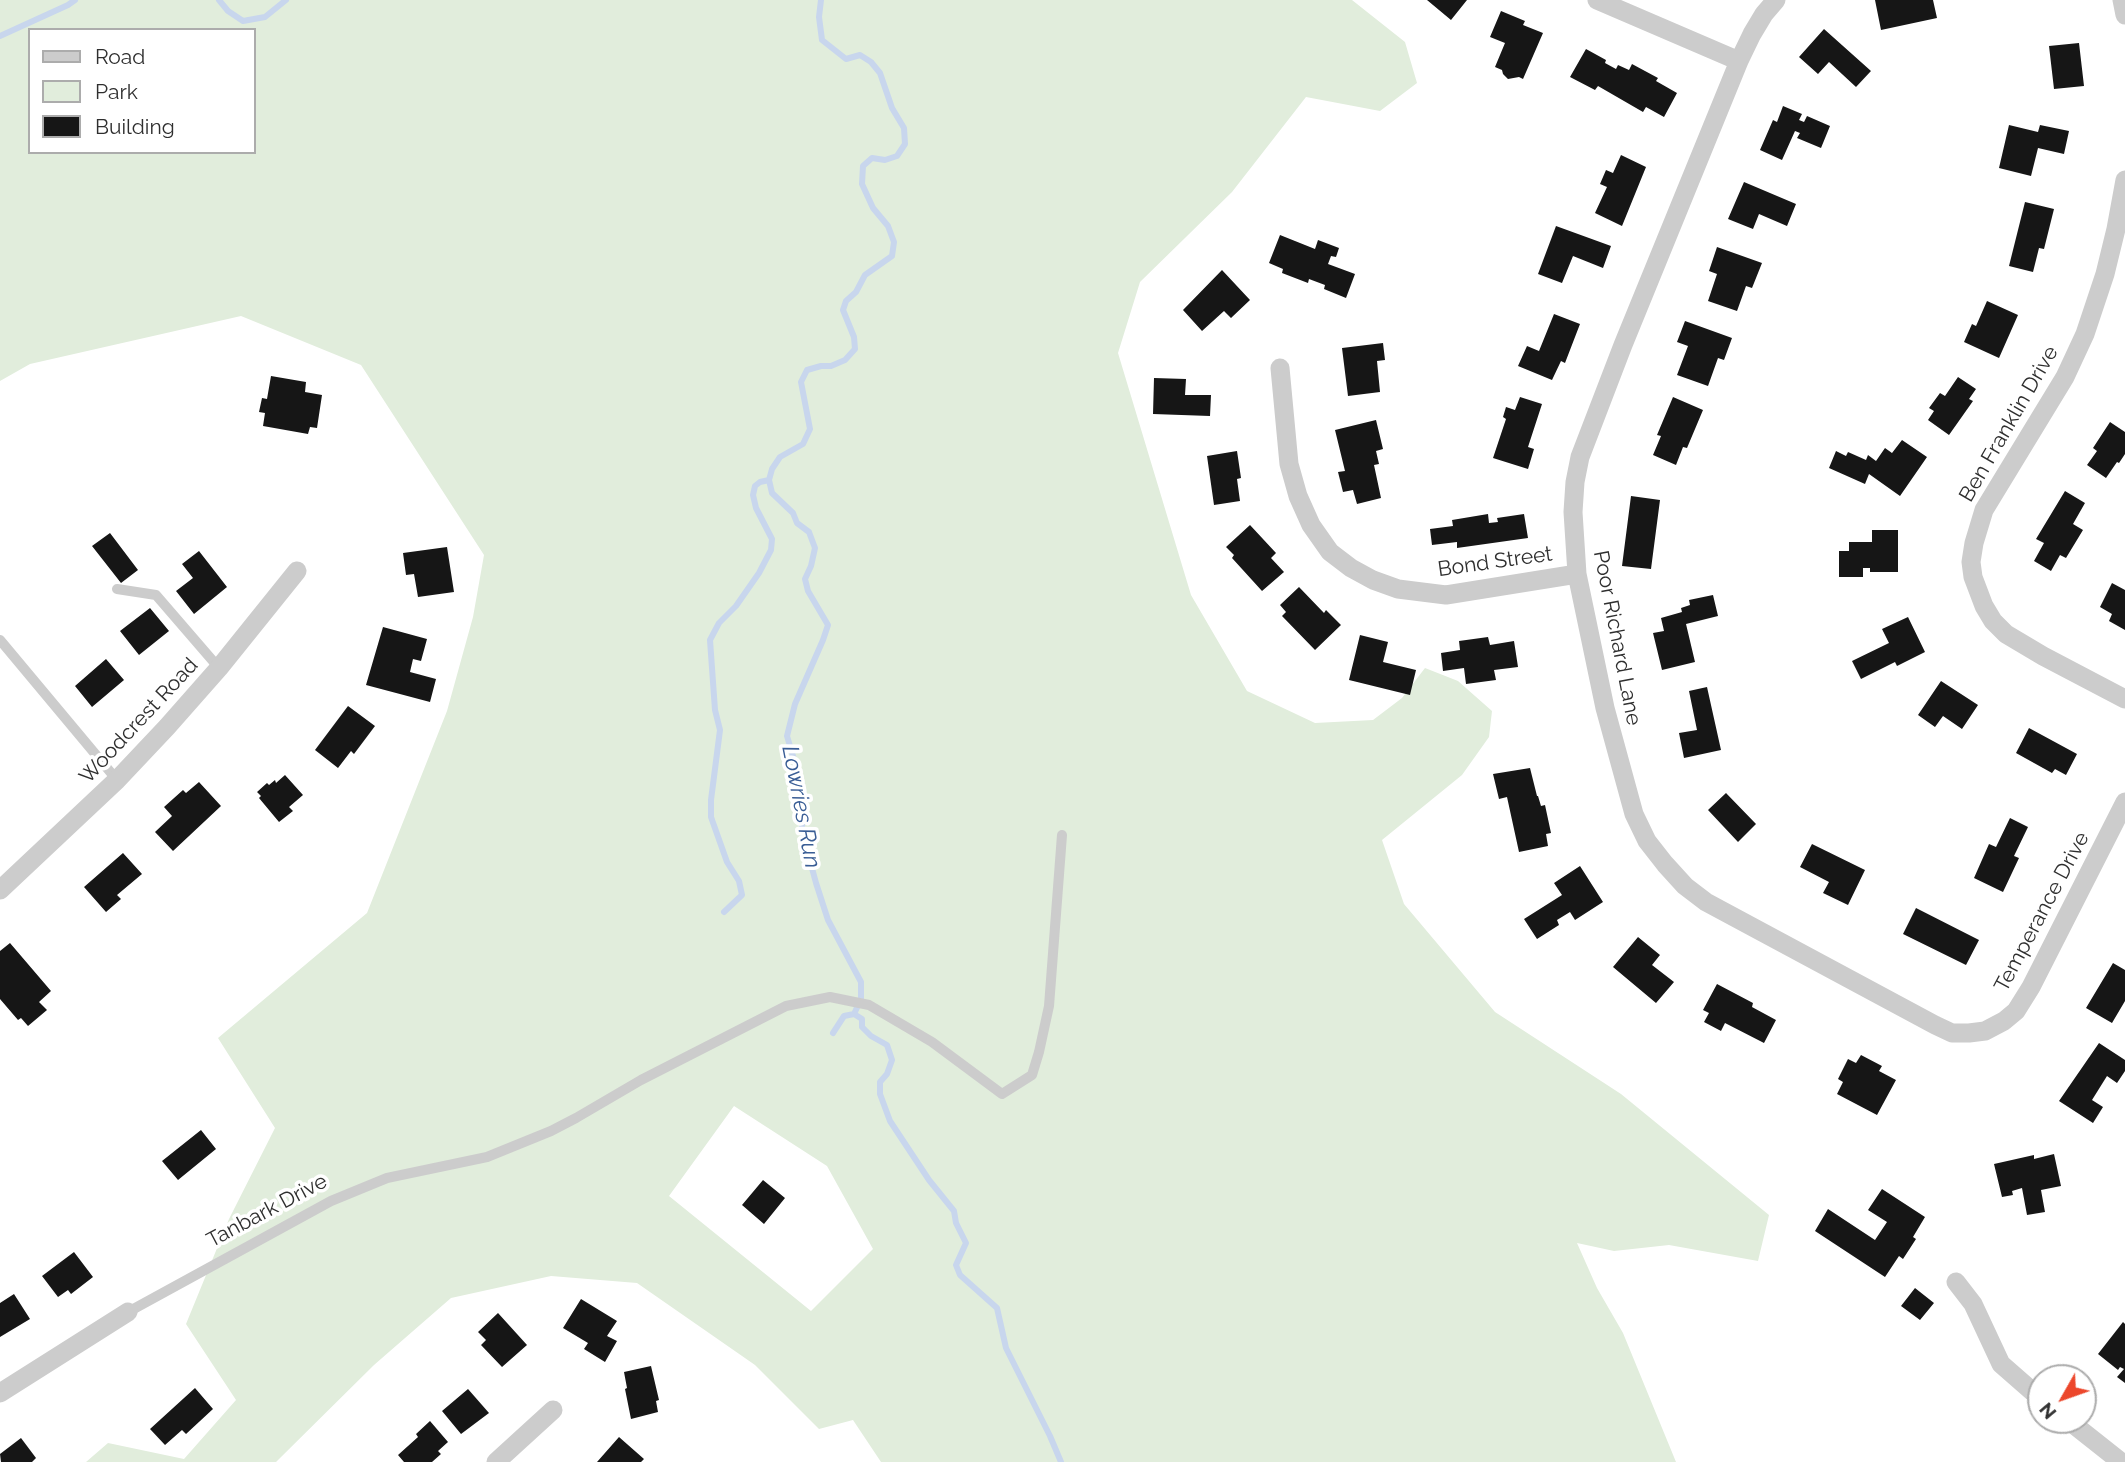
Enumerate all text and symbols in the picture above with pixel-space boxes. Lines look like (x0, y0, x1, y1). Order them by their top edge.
legend (28, 28, 256, 154)
text: Road (95, 44, 145, 69)
text: Park (95, 79, 138, 104)
text: Building (95, 114, 175, 139)
street label: Ben Franklin Drive (1954, 342, 2064, 506)
street label: Bond Street (1436, 541, 1554, 583)
street label: Poor Richard Lane (1588, 548, 1646, 728)
street label: Woodcrest Road (74, 653, 204, 789)
water label: Lowries Run (776, 743, 826, 871)
street label: Temperance Drive (1989, 828, 2095, 996)
street label: Tanbark Drive (203, 1169, 331, 1253)
north arrow (2027, 1364, 2097, 1434)
text: N (2034, 1399, 2061, 1424)

